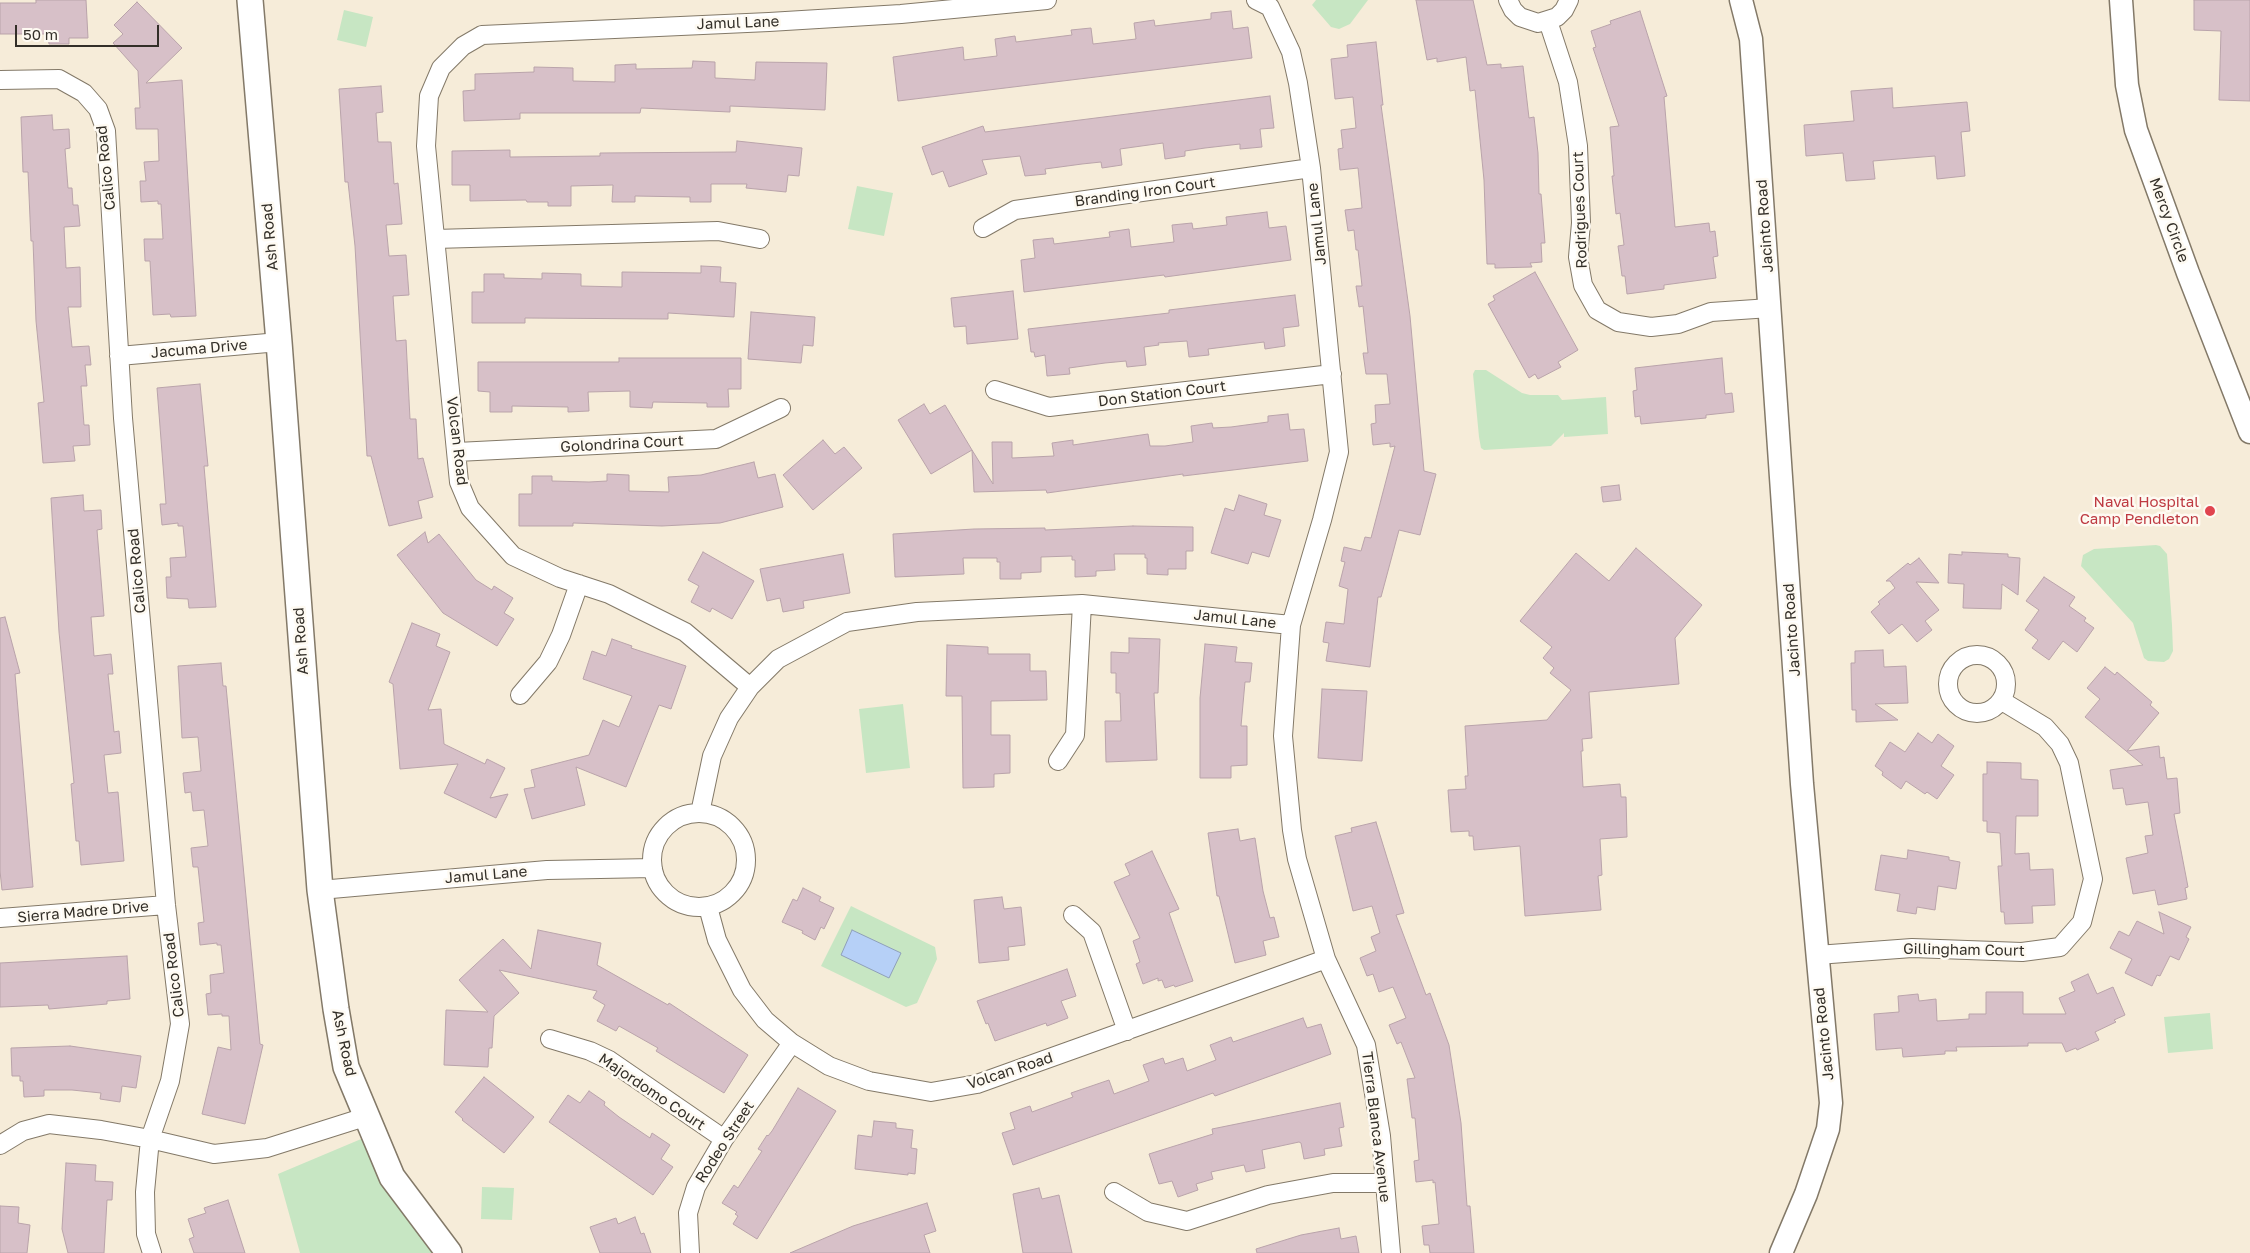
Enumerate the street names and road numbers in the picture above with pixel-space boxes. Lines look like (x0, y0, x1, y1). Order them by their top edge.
street label: Jamul Lane (696, 13, 780, 33)
street label: Calico Road (93, 125, 119, 211)
street label: Rodrigues Court (1569, 151, 1591, 269)
street label: Branding Iron Court (1074, 173, 1216, 211)
street label: Mercy Circle (2145, 175, 2193, 265)
street label: Jacinto Road (1753, 179, 1777, 273)
street label: Jamul Lane (1304, 182, 1330, 266)
street label: Ash Road (258, 203, 282, 271)
street label: Jacuma Drive (150, 336, 248, 362)
street label: Don Station Court (1097, 377, 1227, 411)
street label: Volcan Road (443, 396, 471, 486)
street label: Golondrina Court (560, 432, 684, 456)
street label: Calico Road (124, 528, 150, 614)
street label: Jacinto Road (1780, 583, 1804, 677)
street label: Jamul Lane (1193, 606, 1277, 632)
street label: Ash Road (290, 607, 312, 675)
street label: Jamul Lane (444, 862, 528, 888)
street label: Sierra Madre Drive (16, 897, 150, 927)
street label: Calico Road (160, 932, 188, 1018)
street label: Gillingham Court (1903, 940, 2025, 960)
street label: Jacinto Road (1810, 987, 1838, 1081)
street label: Ash Road (328, 1008, 360, 1078)
street label: Volcan Road (965, 1049, 1055, 1093)
street label: Majordomo Court (595, 1050, 709, 1134)
street label: Tierra Blanca Avenue (1358, 1051, 1394, 1203)
street label: Rodeo Street (692, 1098, 758, 1186)

